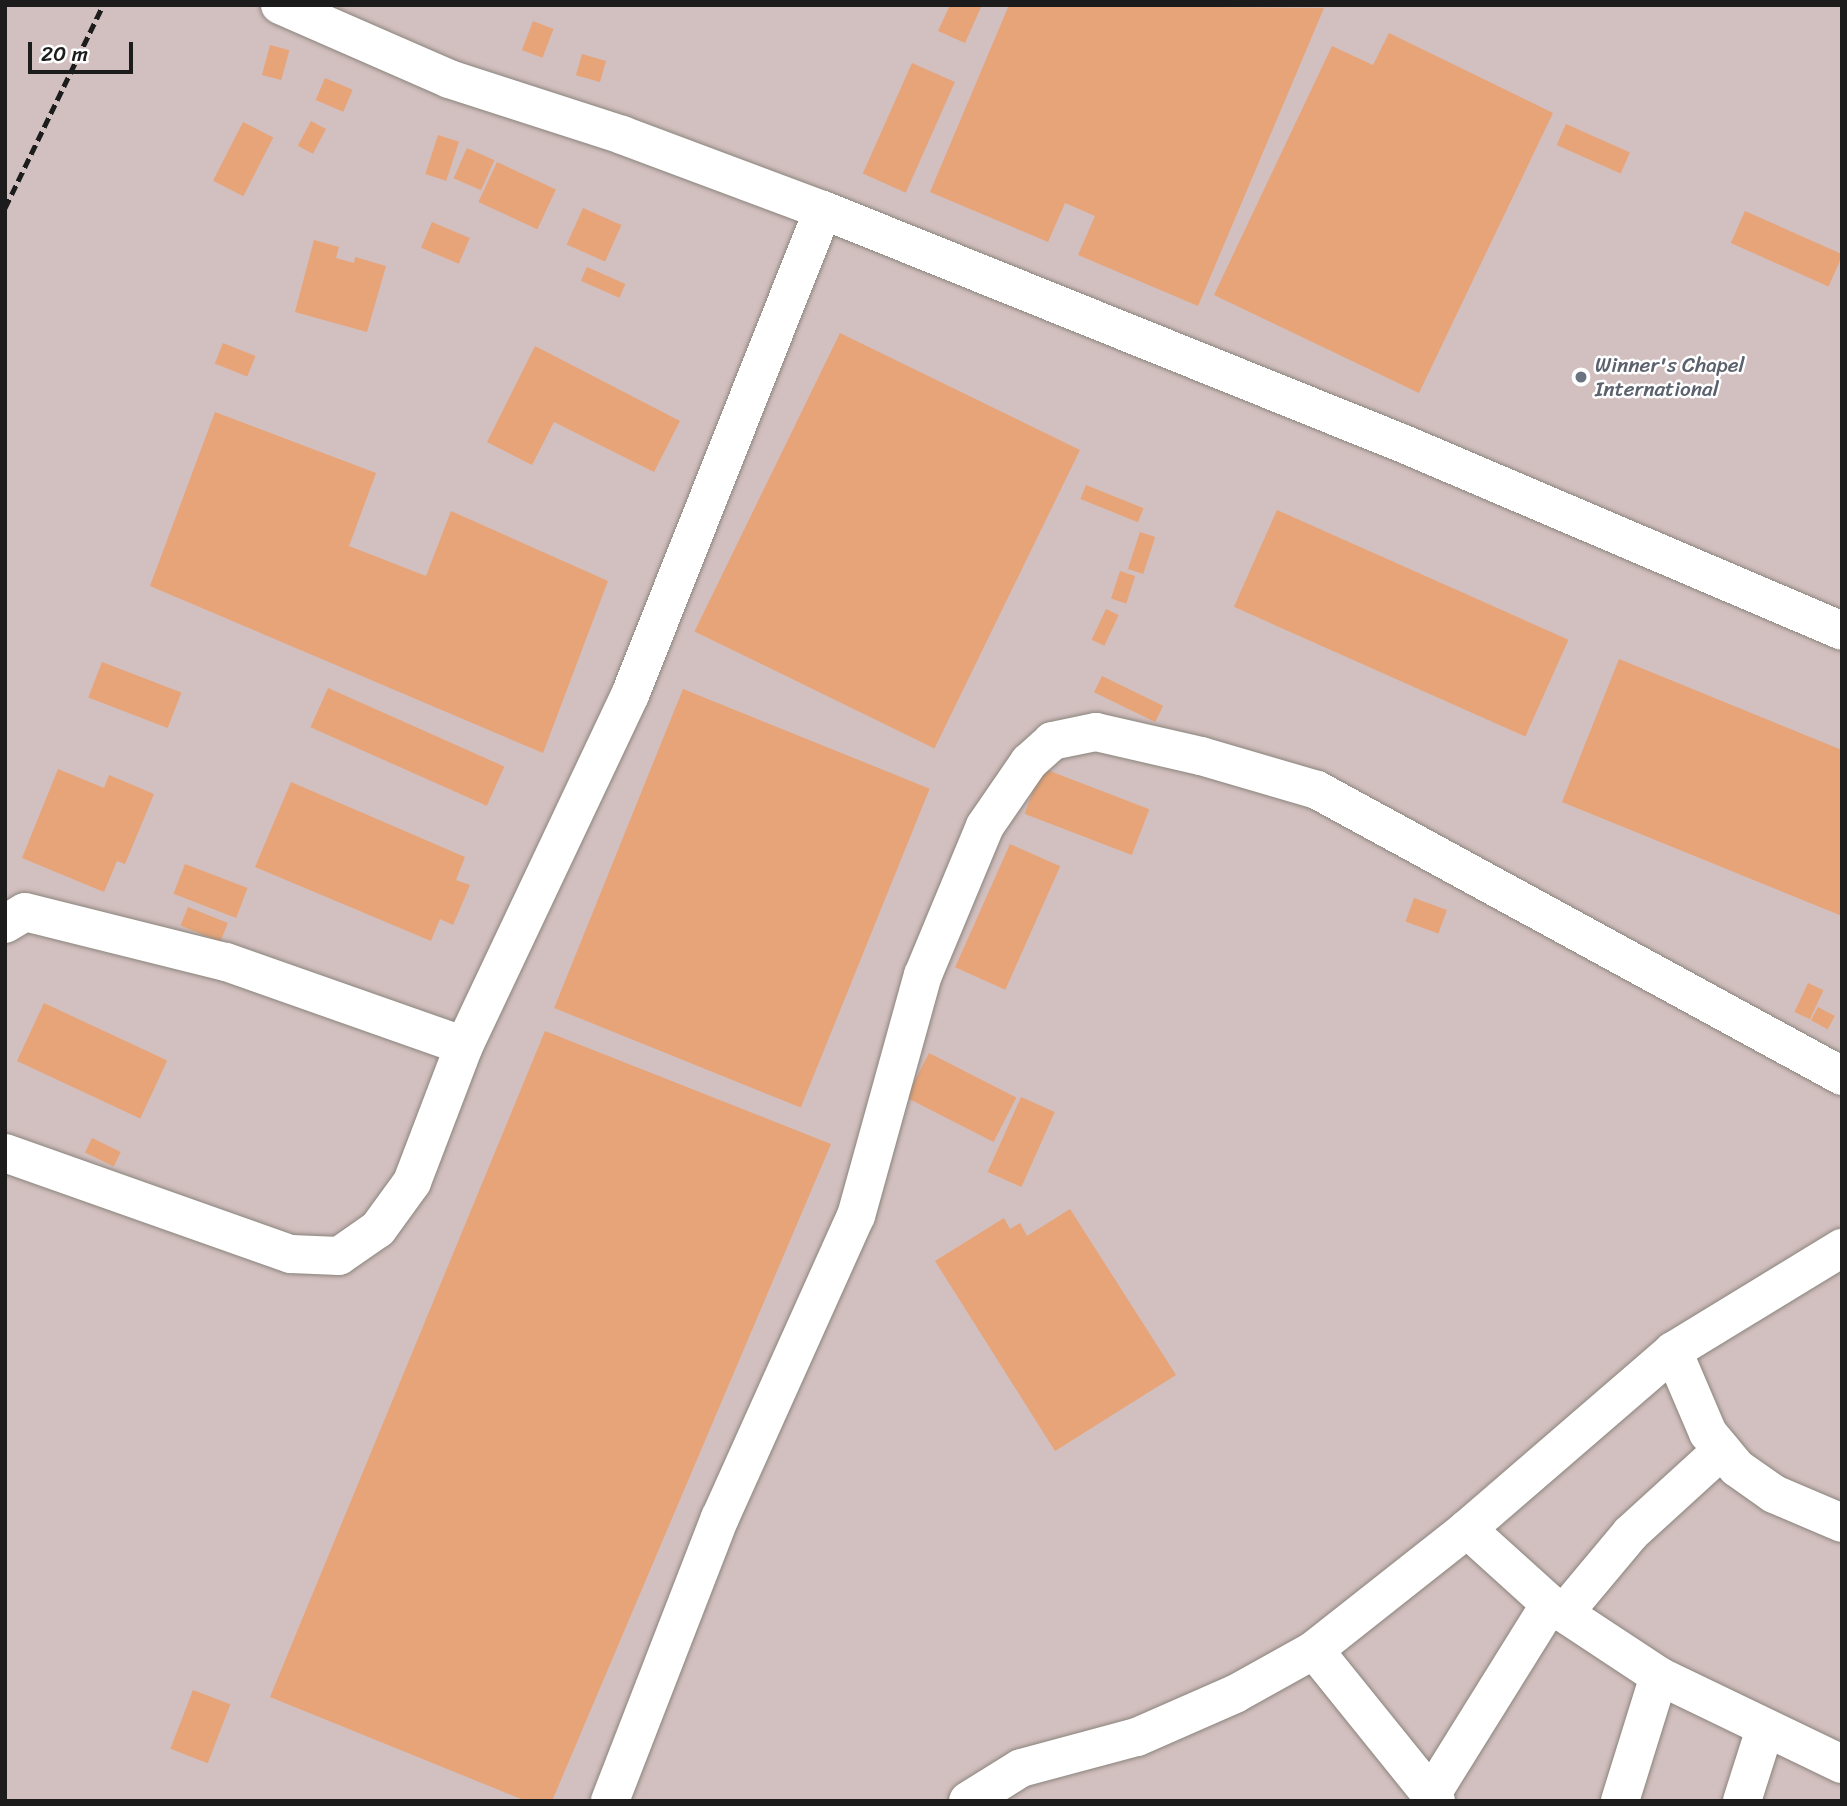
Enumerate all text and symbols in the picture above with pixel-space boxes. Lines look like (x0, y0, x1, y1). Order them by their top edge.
scale bar (32, 28, 136, 72)
text: 20 m (41, 35, 88, 73)
place label: Winner's Chapel International (1595, 352, 1745, 402)
marker: Winner's Chapel International (1573, 369, 1589, 385)

